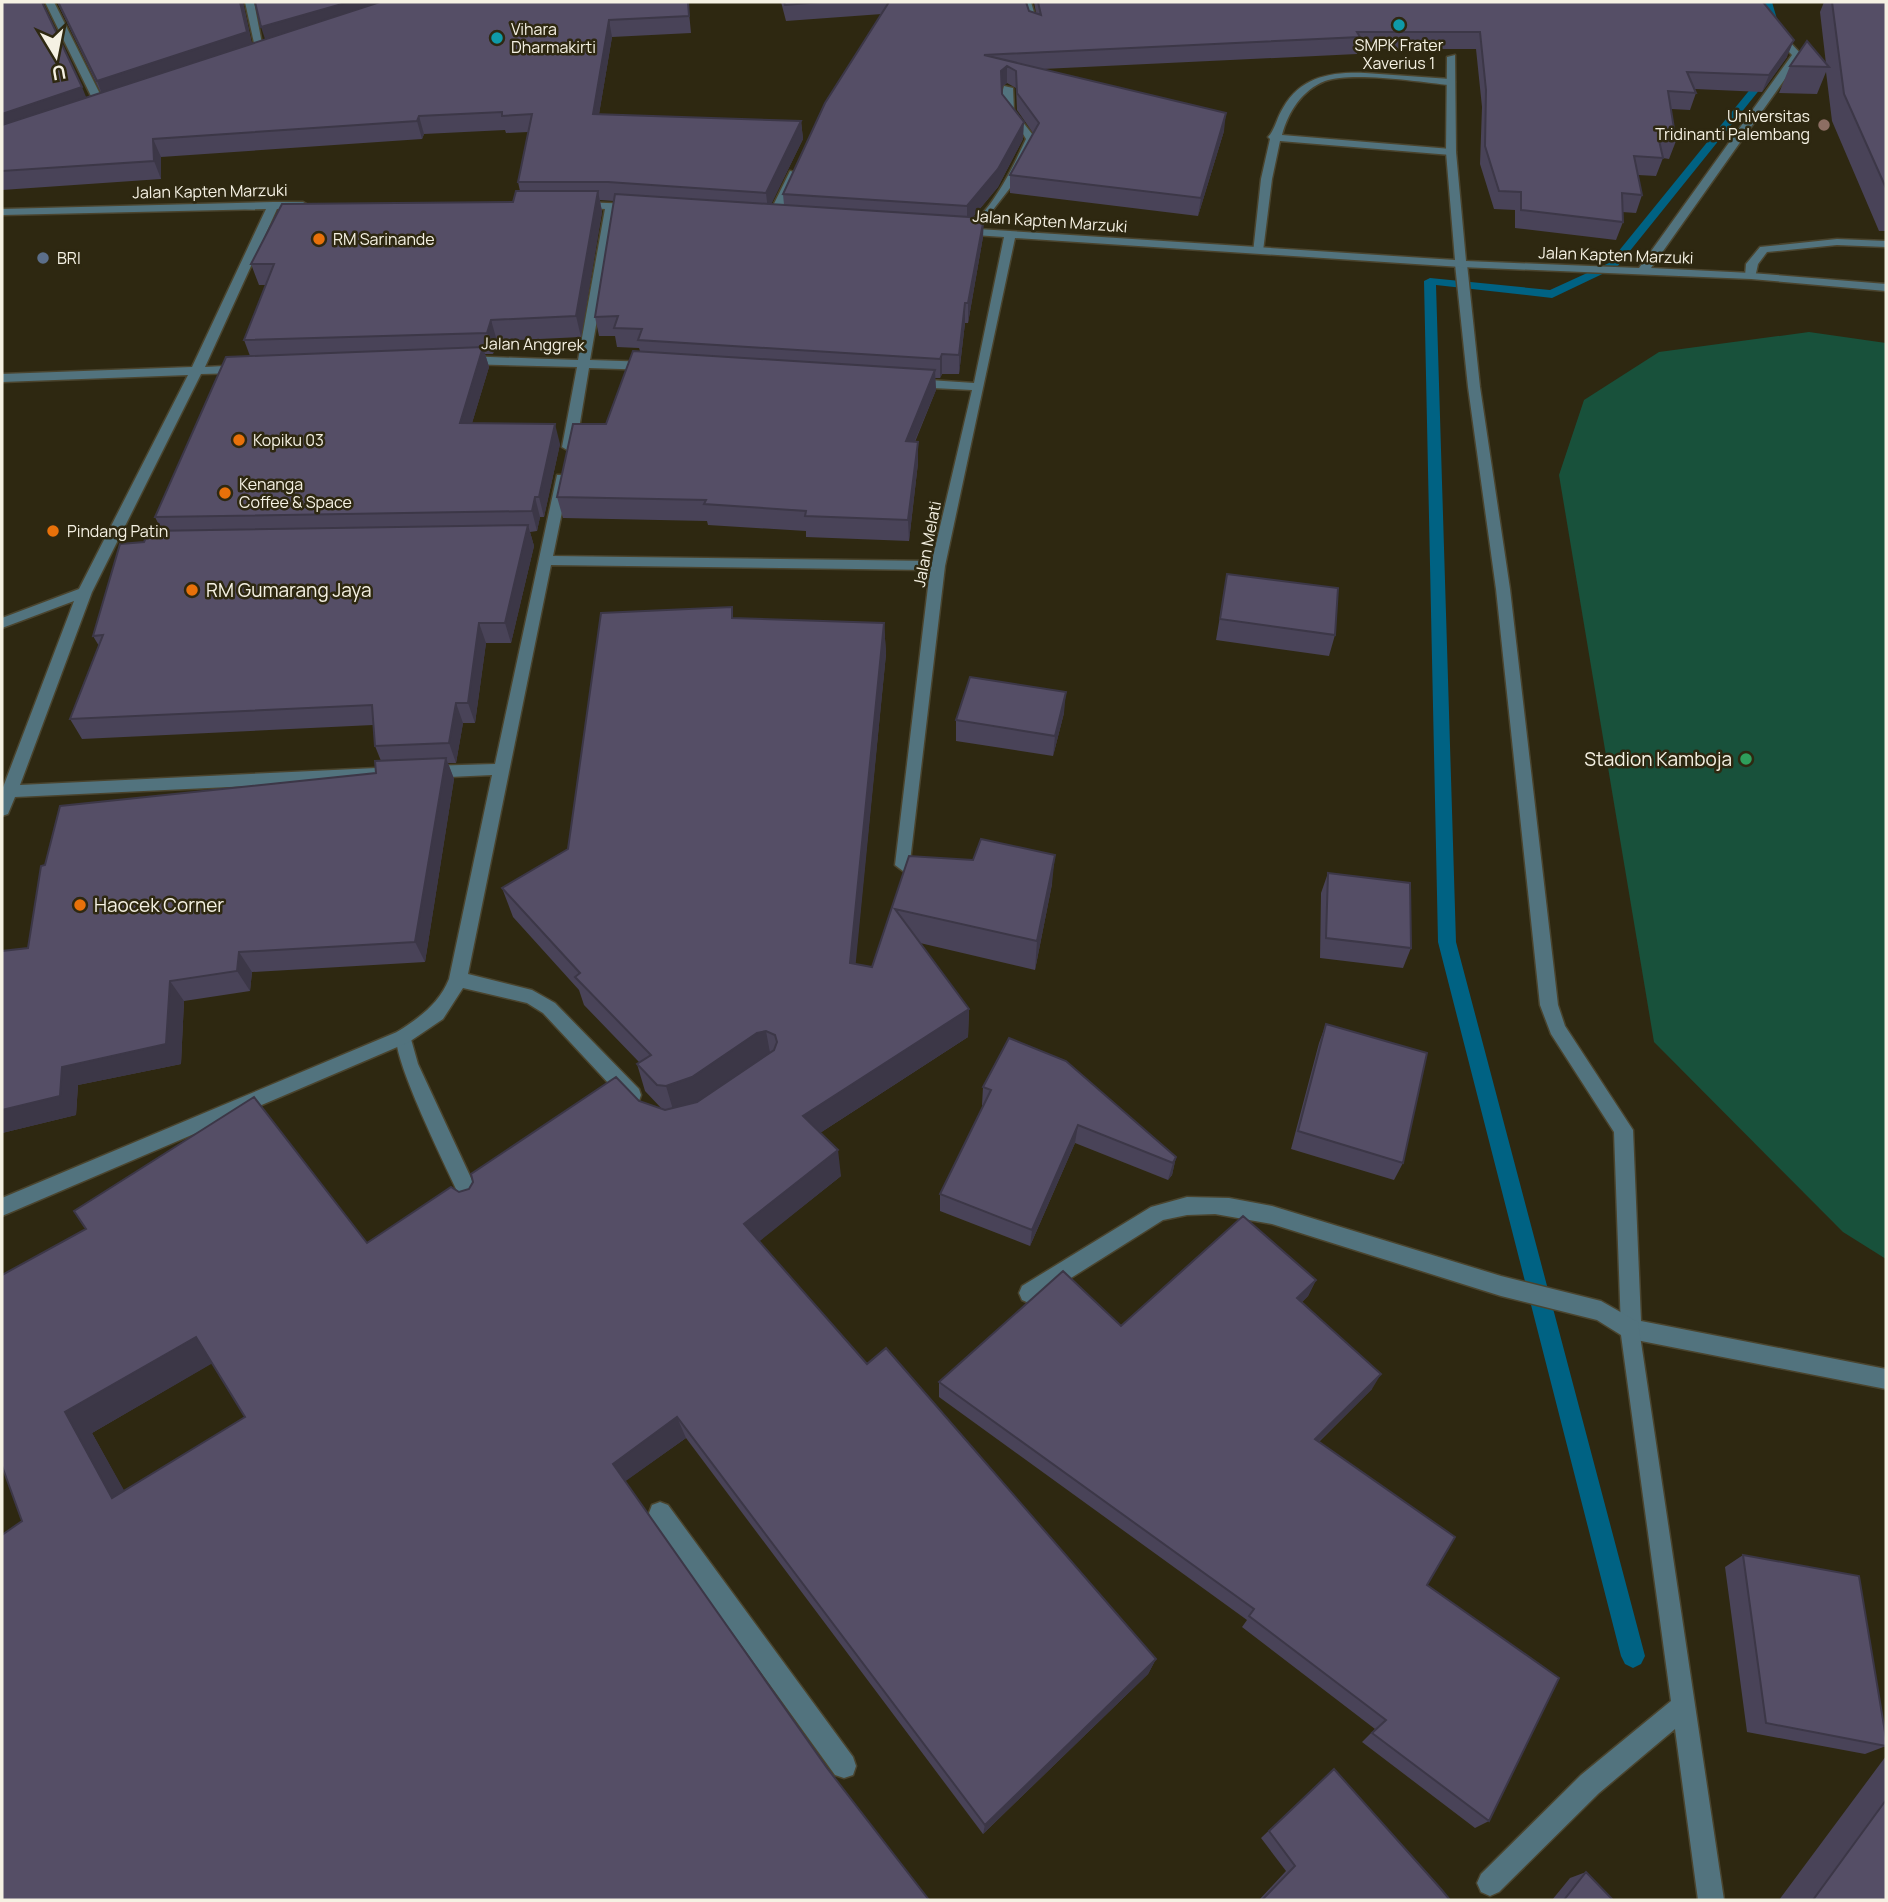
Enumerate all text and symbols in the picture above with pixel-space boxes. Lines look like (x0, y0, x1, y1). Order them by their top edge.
marker: SMPK Frater Xaverius 1 (1391, 17, 1407, 33)
place label: Vihara Dharmakirti (511, 18, 596, 58)
north arrow (21, 21, 91, 91)
marker: Vihara Dharmakirti (489, 30, 505, 46)
place label: SMPK Frater Xaverius 1 (1355, 34, 1444, 74)
text: U (50, 59, 68, 87)
place label: Universitas Tridinanti Palembang (1655, 105, 1810, 145)
marker: Universitas Tridinanti Palembang (1816, 117, 1832, 133)
street label: Jalan Kapten Marzuki (132, 179, 288, 203)
street label: Jalan Kapten Marzuki (972, 205, 1128, 237)
place label: RM Sarinande (333, 228, 435, 250)
marker: RM Sarinande (311, 231, 327, 247)
street label: Jalan Kapten Marzuki (1538, 241, 1694, 269)
place label: BRI (57, 247, 81, 269)
marker: BRI (35, 250, 51, 266)
street label: Jalan Anggrek (481, 332, 586, 356)
place label: Kopiku 03 (253, 429, 324, 451)
marker: Kopiku 03 (231, 432, 247, 448)
place label: Kenanga Coffee & Space (239, 473, 352, 513)
marker: Kenanga Coffee & Space (217, 485, 233, 501)
street label: Jalan Melati (908, 499, 946, 589)
place label: Pindang Patin (67, 520, 168, 542)
marker: Pindang Patin (45, 523, 61, 539)
place label: RM Gumarang Jaya (206, 577, 371, 603)
marker: RM Gumarang Jaya (184, 582, 200, 598)
place label: Stadion Kamboja (1584, 746, 1732, 772)
marker: Stadion Kamboja (1738, 751, 1754, 767)
place label: Haocek Corner (94, 892, 224, 918)
marker: Haocek Corner (72, 897, 88, 913)

